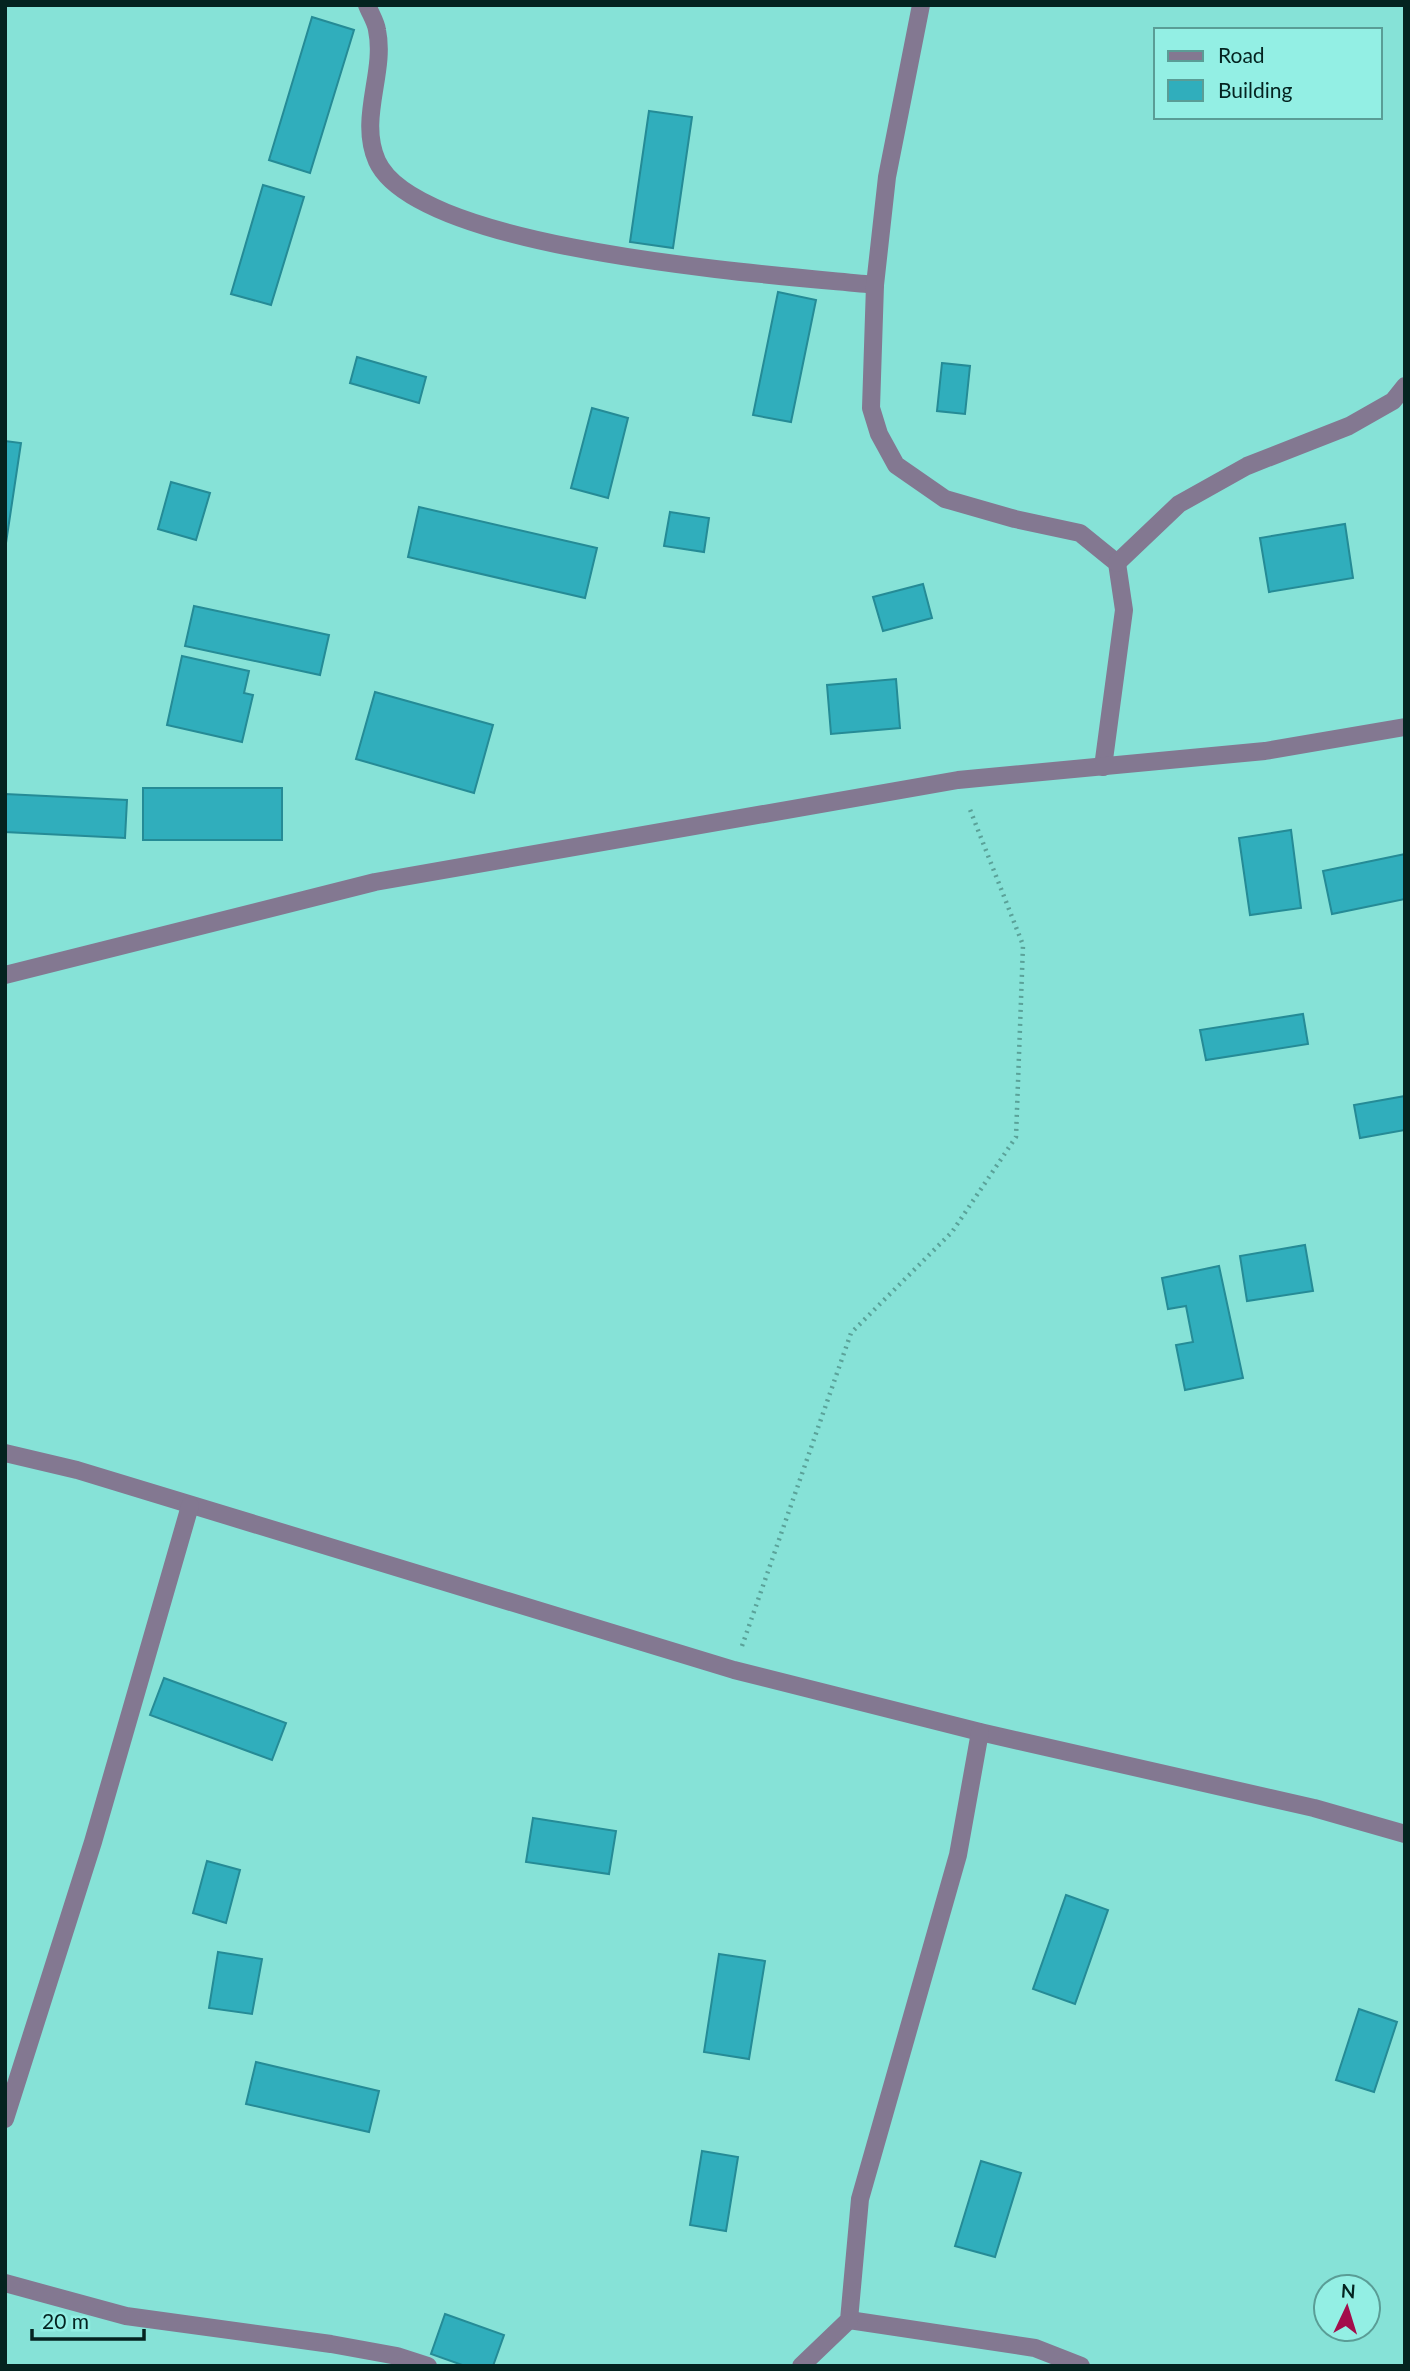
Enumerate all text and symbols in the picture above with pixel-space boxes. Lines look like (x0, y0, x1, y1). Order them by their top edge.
legend (1154, 28, 1382, 119)
text: Road (1218, 42, 1265, 67)
text: Building (1218, 77, 1293, 102)
north arrow (1312, 2273, 1382, 2343)
text: N (1340, 2279, 1356, 2303)
scale bar (32, 2298, 144, 2342)
text: 20 m (42, 2308, 89, 2333)

